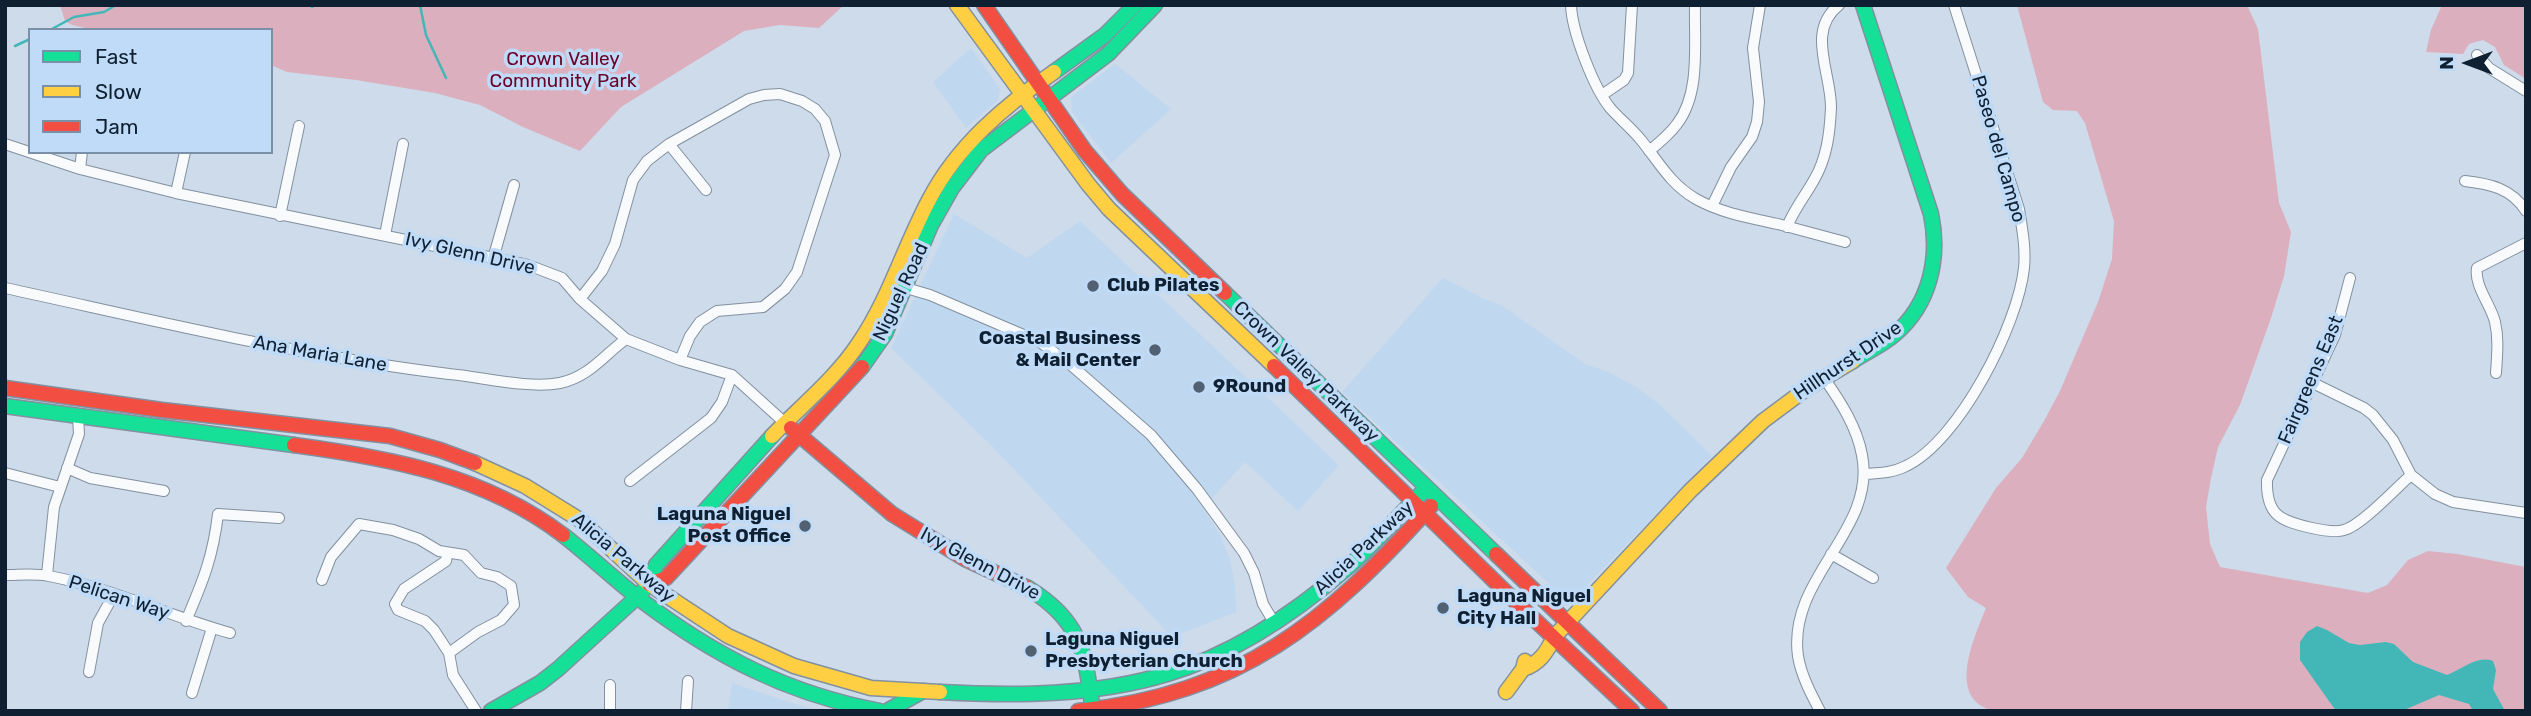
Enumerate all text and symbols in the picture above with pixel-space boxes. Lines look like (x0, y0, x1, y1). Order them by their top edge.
legend (28, 28, 273, 154)
north arrow (2433, 28, 2503, 98)
text: Fast (95, 44, 137, 69)
park label: Crown Valley Community Park (490, 49, 636, 93)
text: N (2435, 56, 2458, 70)
street label: Paseo del Campo (1966, 73, 2030, 225)
text: Slow (95, 79, 142, 104)
text: Jam (95, 114, 139, 139)
street label: Ivy Glenn Drive (403, 228, 537, 280)
street label: Niguel Road (868, 239, 934, 345)
place label: Club Pilates (1107, 275, 1219, 297)
marker: Club Pilates (1085, 278, 1101, 294)
street label: Crown Valley Parkway (1228, 297, 1384, 447)
street label: Fairgreens East (2274, 312, 2348, 448)
street label: Hillhurst Drive (1790, 317, 1906, 405)
place label: Coastal Business & Mail Center (979, 328, 1141, 372)
street label: Ana Maria Lane (251, 331, 389, 377)
marker: Coastal Business & Mail Center (1147, 342, 1163, 358)
place label: 9Round (1213, 376, 1286, 398)
marker: 9Round (1191, 379, 1207, 395)
street label: Alicia Parkway (1310, 496, 1418, 600)
place label: Laguna Niguel Post Office (657, 504, 791, 548)
street label: Alicia Parkway (567, 508, 679, 608)
marker: Laguna Niguel Post Office (797, 518, 813, 534)
street label: Ivy Glenn Drive (916, 523, 1044, 605)
street label: Pelican Way (66, 571, 172, 625)
place label: Laguna Niguel City Hall (1457, 586, 1591, 630)
marker: Laguna Niguel City Hall (1435, 600, 1451, 616)
place label: Laguna Niguel Presbyterian Church (1045, 629, 1243, 673)
marker: Laguna Niguel Presbyterian Church (1023, 643, 1039, 659)

